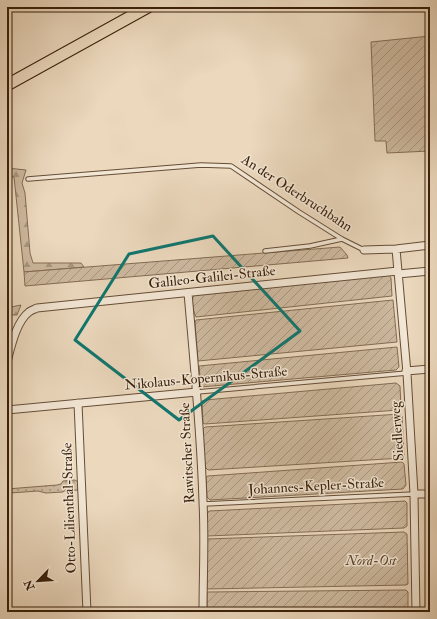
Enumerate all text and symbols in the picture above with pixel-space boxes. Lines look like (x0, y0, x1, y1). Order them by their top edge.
street label: An der Oderbruchbahn (238, 150, 356, 235)
street label: Galileo-Galilei-Straße (148, 262, 276, 292)
street label: Nikolaus-Kopernikus-Straße (124, 362, 288, 395)
street label: Siedlerweg (386, 399, 408, 462)
street label: Rawitscher Straße (176, 402, 198, 504)
street label: Otto-Lilienthal-Straße (58, 442, 80, 574)
street label: Johannes-Kepler-Straße (247, 474, 384, 499)
park label: Nord-Ost (345, 552, 397, 569)
north arrow (18, 561, 58, 601)
text: N (21, 577, 38, 593)

